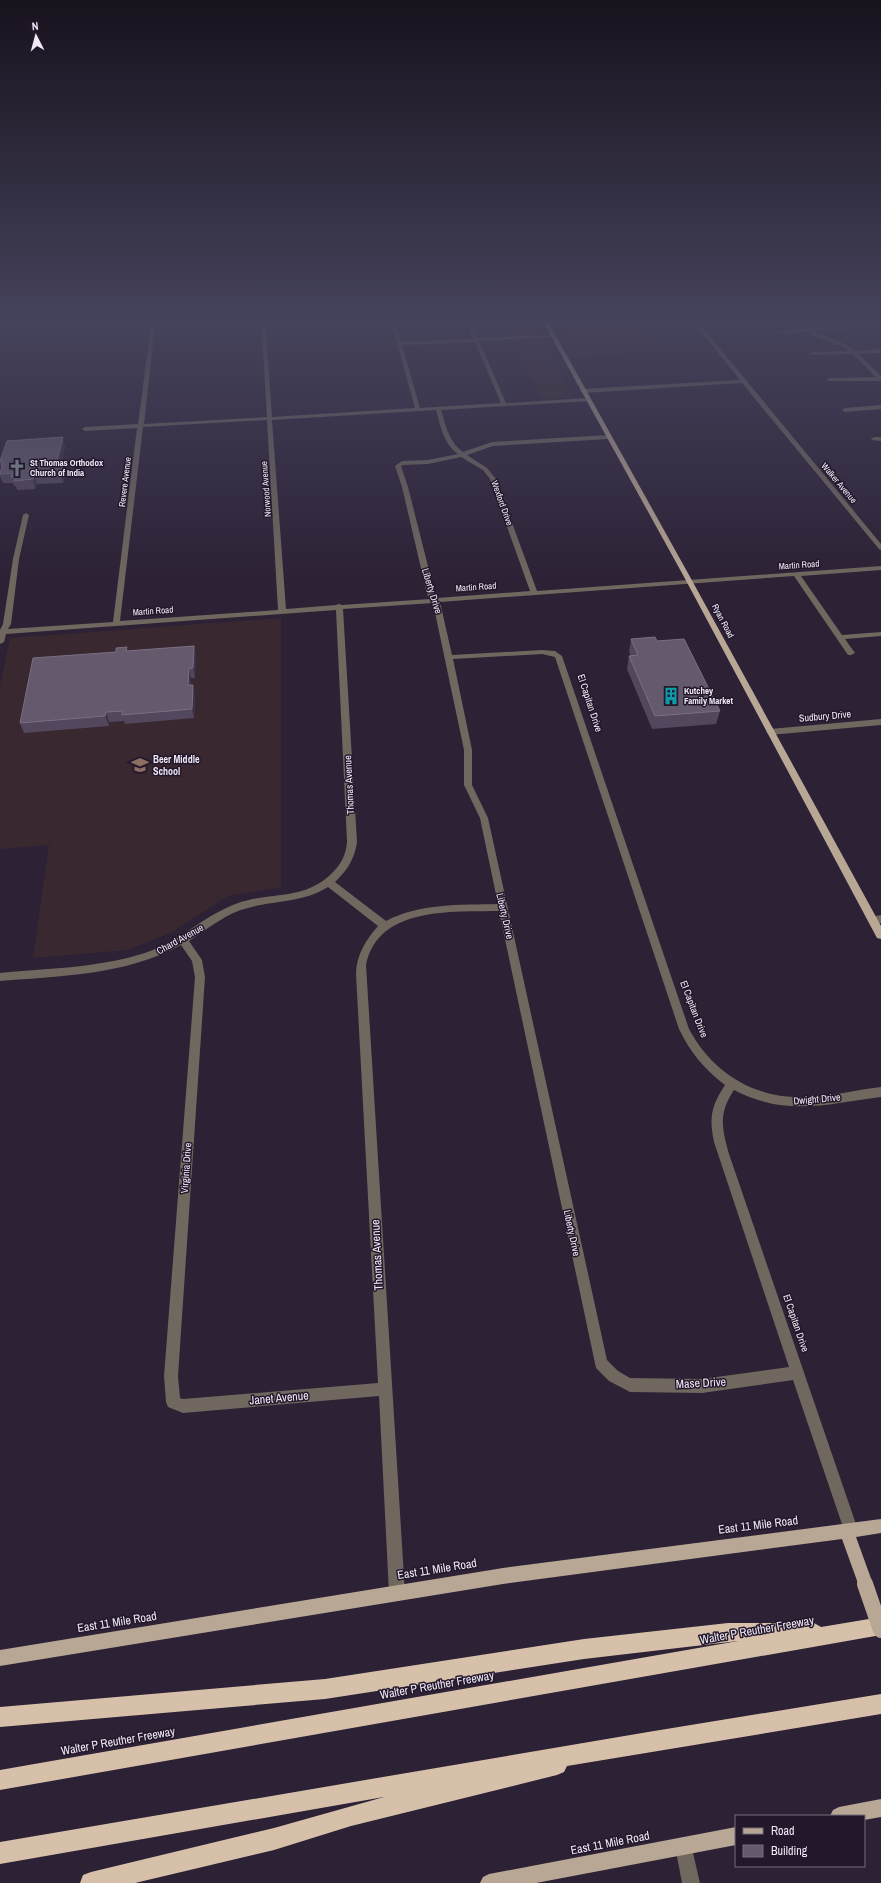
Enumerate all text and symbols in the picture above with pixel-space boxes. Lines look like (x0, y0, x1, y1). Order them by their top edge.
north arrow (16, 16, 56, 56)
text: N (31, 19, 39, 33)
street label: Revere Avenue (116, 456, 134, 508)
place label: St Thomas Orthodox Church of India (30, 457, 104, 479)
church icon: St Thomas Orthodox Church of India (7, 458, 27, 478)
street label: Walker Avenue (819, 460, 859, 506)
street label: Norwood Avenue (258, 461, 274, 517)
street label: Wexford Drive (488, 479, 516, 527)
street label: Martin Road (778, 558, 820, 572)
street label: Liberty Drive (419, 567, 445, 616)
street label: Martin Road (455, 580, 497, 594)
street label: Ryan Road (709, 602, 737, 640)
street label: Martin Road (132, 604, 174, 618)
street label: El Capitan Drive (575, 672, 606, 734)
place label: Kutchey Family Market (684, 685, 733, 707)
building icon: Kutchey Family Market (661, 686, 681, 706)
street label: Sudbury Drive (798, 707, 852, 725)
place label: Beer Middle School (153, 753, 200, 778)
school or university icon: Beer Middle School (130, 755, 150, 775)
street label: Thomas Avenue (341, 755, 357, 815)
street label: Liberty Drive (493, 892, 517, 941)
street label: Chard Avenue (154, 921, 206, 957)
street label: El Capitan Drive (677, 979, 711, 1040)
street label: Dwight Drive (793, 1090, 842, 1108)
street label: Virginia Drive (178, 1142, 194, 1194)
street label: Liberty Drive (561, 1209, 583, 1258)
street label: Thomas Avenue (367, 1219, 387, 1291)
street label: El Capitan Drive (780, 1292, 812, 1354)
street label: Mase Drive (675, 1374, 727, 1392)
street label: Janet Avenue (249, 1387, 309, 1409)
street label: East 11 Mile Road (717, 1512, 799, 1538)
street label: East 11 Mile Road (396, 1555, 478, 1583)
street label: East 11 Mile Road (76, 1608, 158, 1636)
street label: Walter P Reuther Freeway (699, 1612, 815, 1648)
street label: Walter P Reuther Freeway (379, 1667, 495, 1703)
street label: Walter P Reuther Freeway (60, 1723, 176, 1759)
legend (735, 1815, 865, 1867)
text: Road (771, 1823, 795, 1839)
street label: East 11 Mile Road (569, 1827, 651, 1859)
text: Building (771, 1843, 808, 1859)

